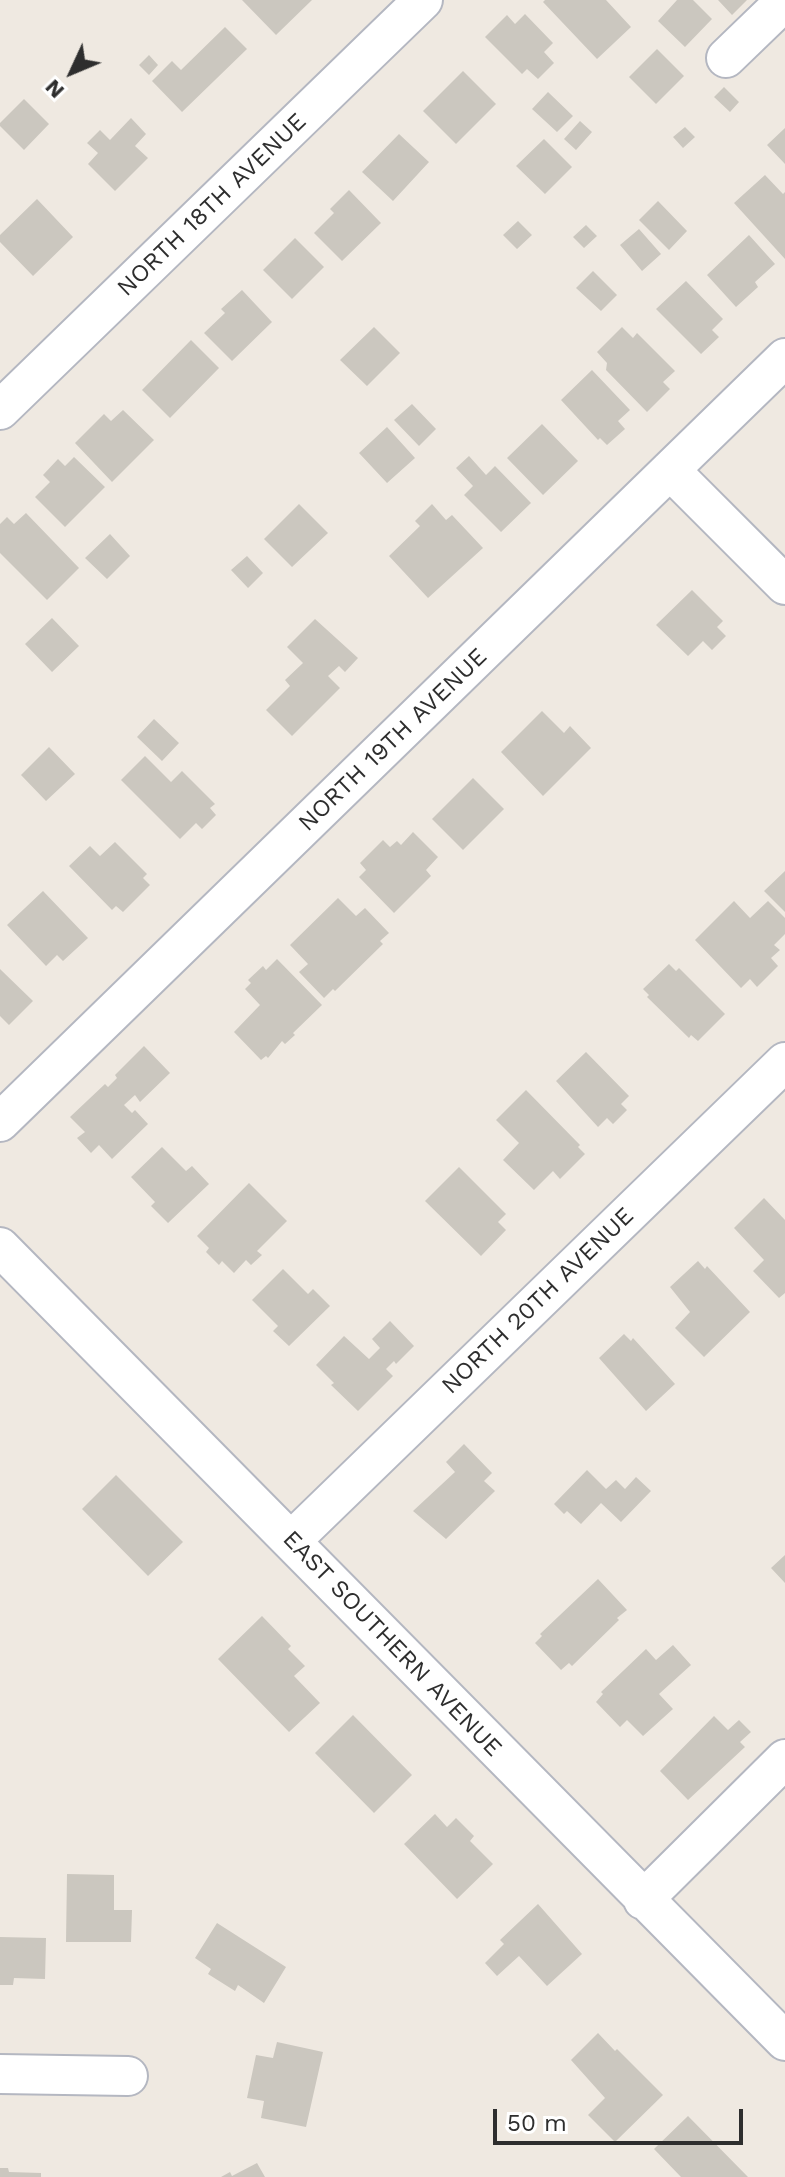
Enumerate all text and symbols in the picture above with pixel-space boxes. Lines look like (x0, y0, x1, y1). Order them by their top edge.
north arrow (32, 32, 112, 112)
text: N (40, 74, 69, 104)
street label: NORTH 18TH AVENUE (112, 107, 312, 303)
street label: NORTH 19TH AVENUE (293, 643, 493, 837)
street label: NORTH 20TH AVENUE (436, 1202, 640, 1400)
street label: EAST SOUTHERN AVENUE (276, 1525, 508, 1763)
scale bar (497, 2093, 747, 2143)
text: 50 m (507, 2109, 567, 2137)

